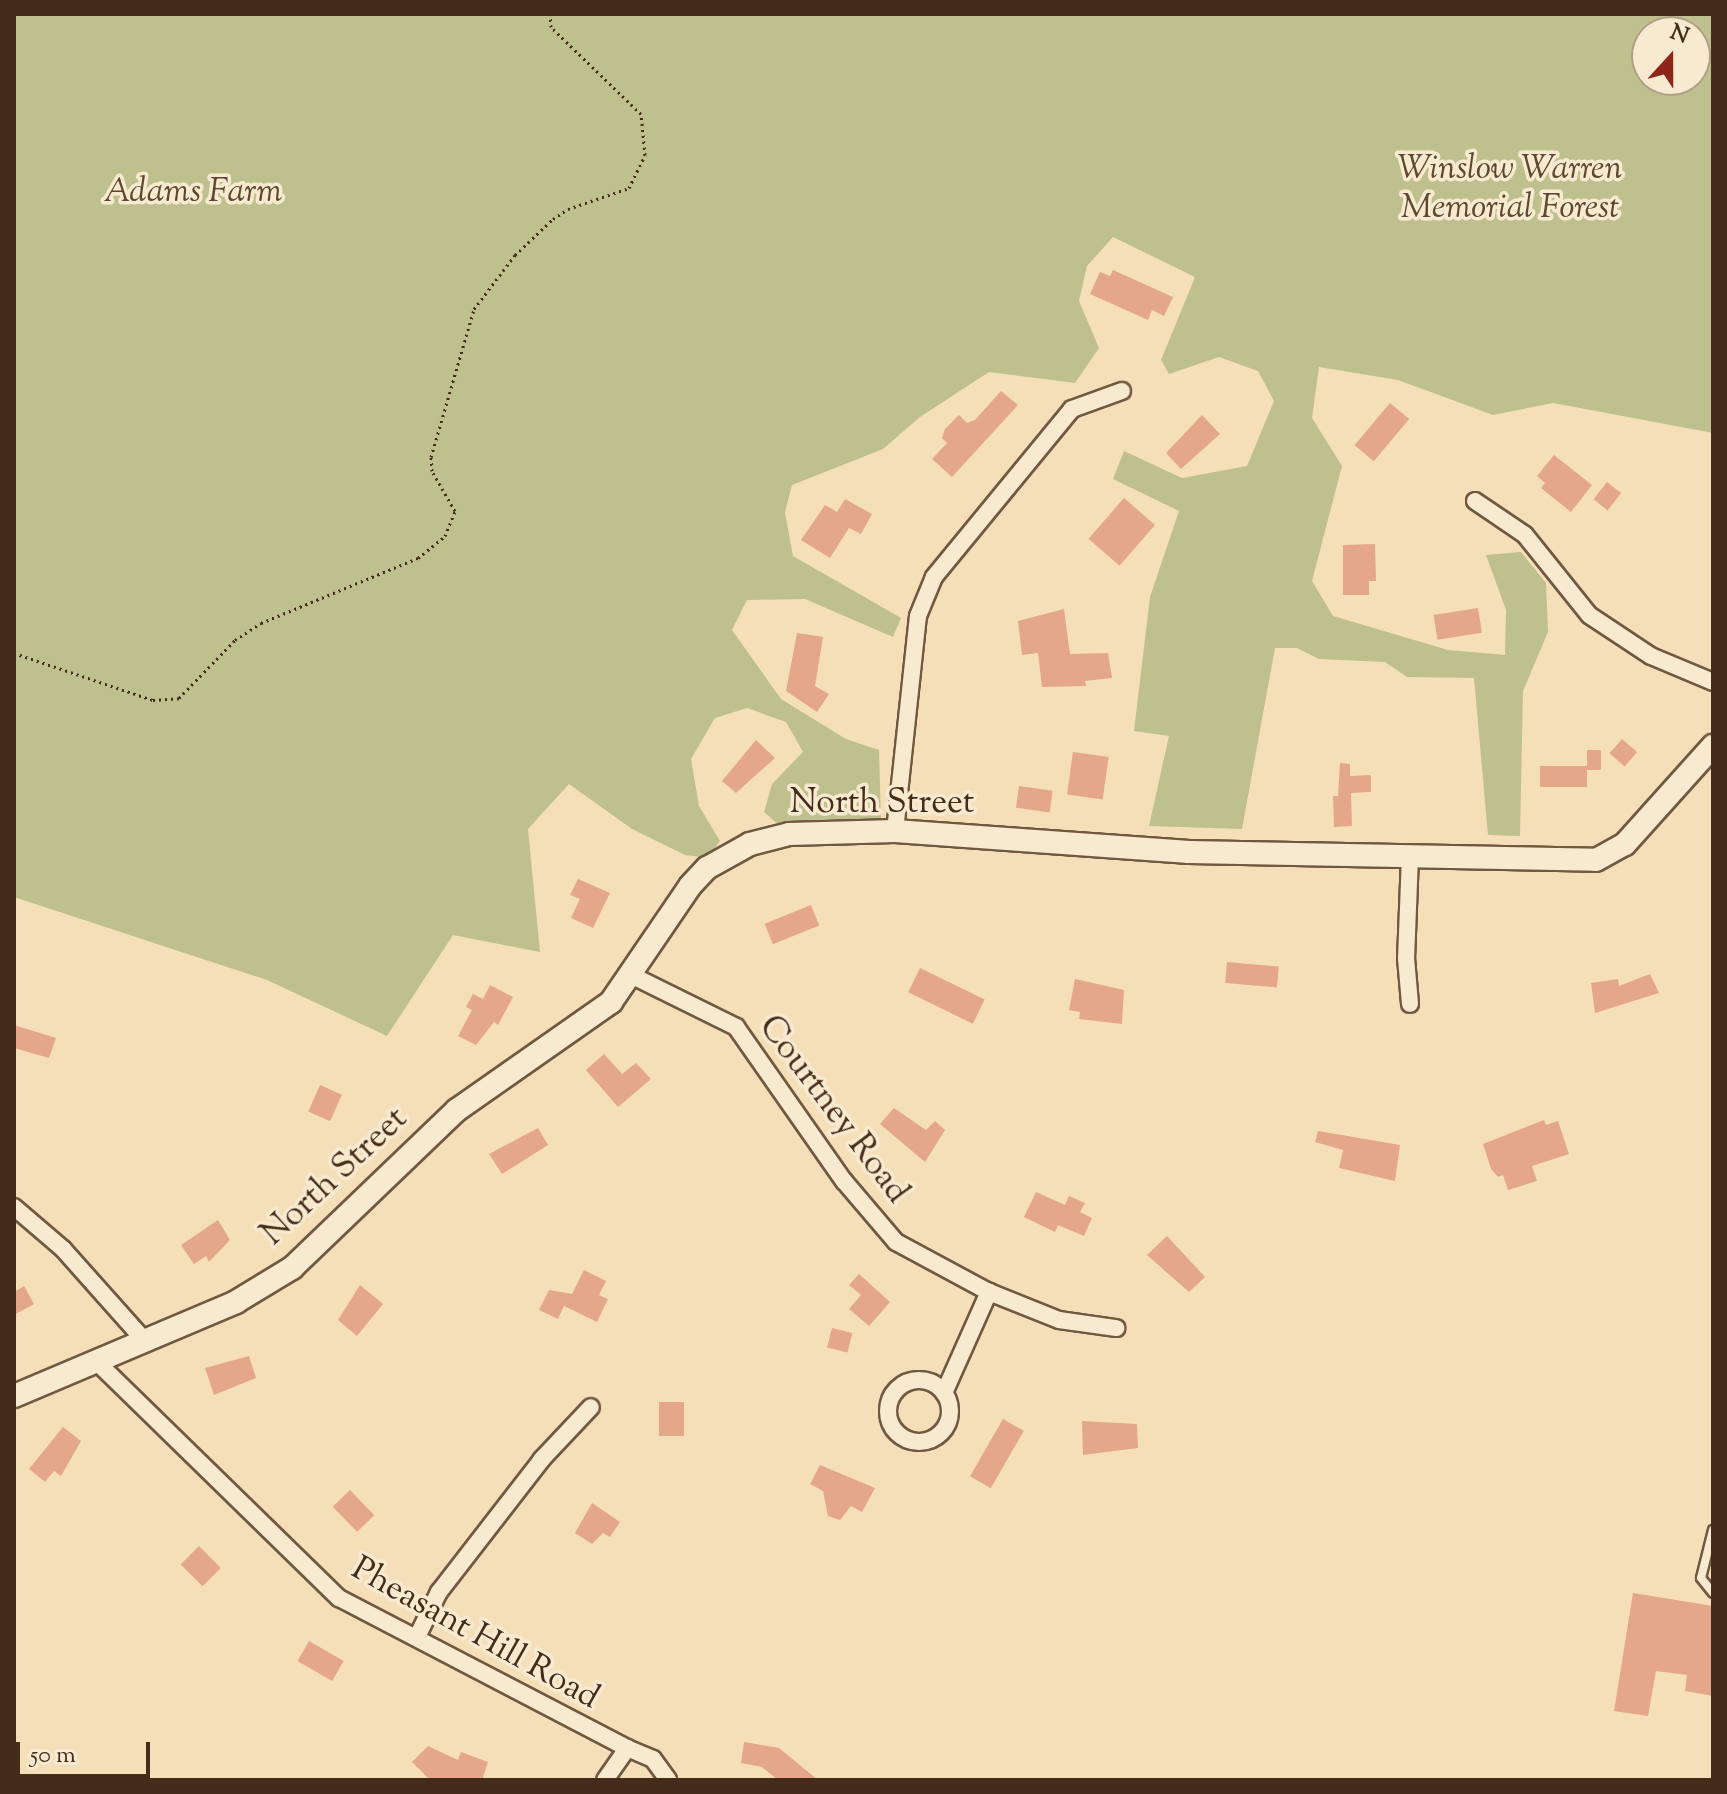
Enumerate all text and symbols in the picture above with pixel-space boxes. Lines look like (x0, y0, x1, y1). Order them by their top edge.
north arrow (1631, 16, 1711, 96)
text: N (1665, 17, 1693, 54)
park label: Winslow Warren Memorial Forest (1398, 149, 1622, 228)
park label: Adams Farm (104, 173, 282, 213)
street label: North Street (790, 784, 974, 824)
street label: Courtney Road (749, 1008, 917, 1212)
street label: North Street (254, 1099, 416, 1255)
street label: Pheasant Hill Road (344, 1549, 606, 1719)
scale bar (20, 1726, 154, 1776)
text: 50 m (30, 1739, 76, 1773)

